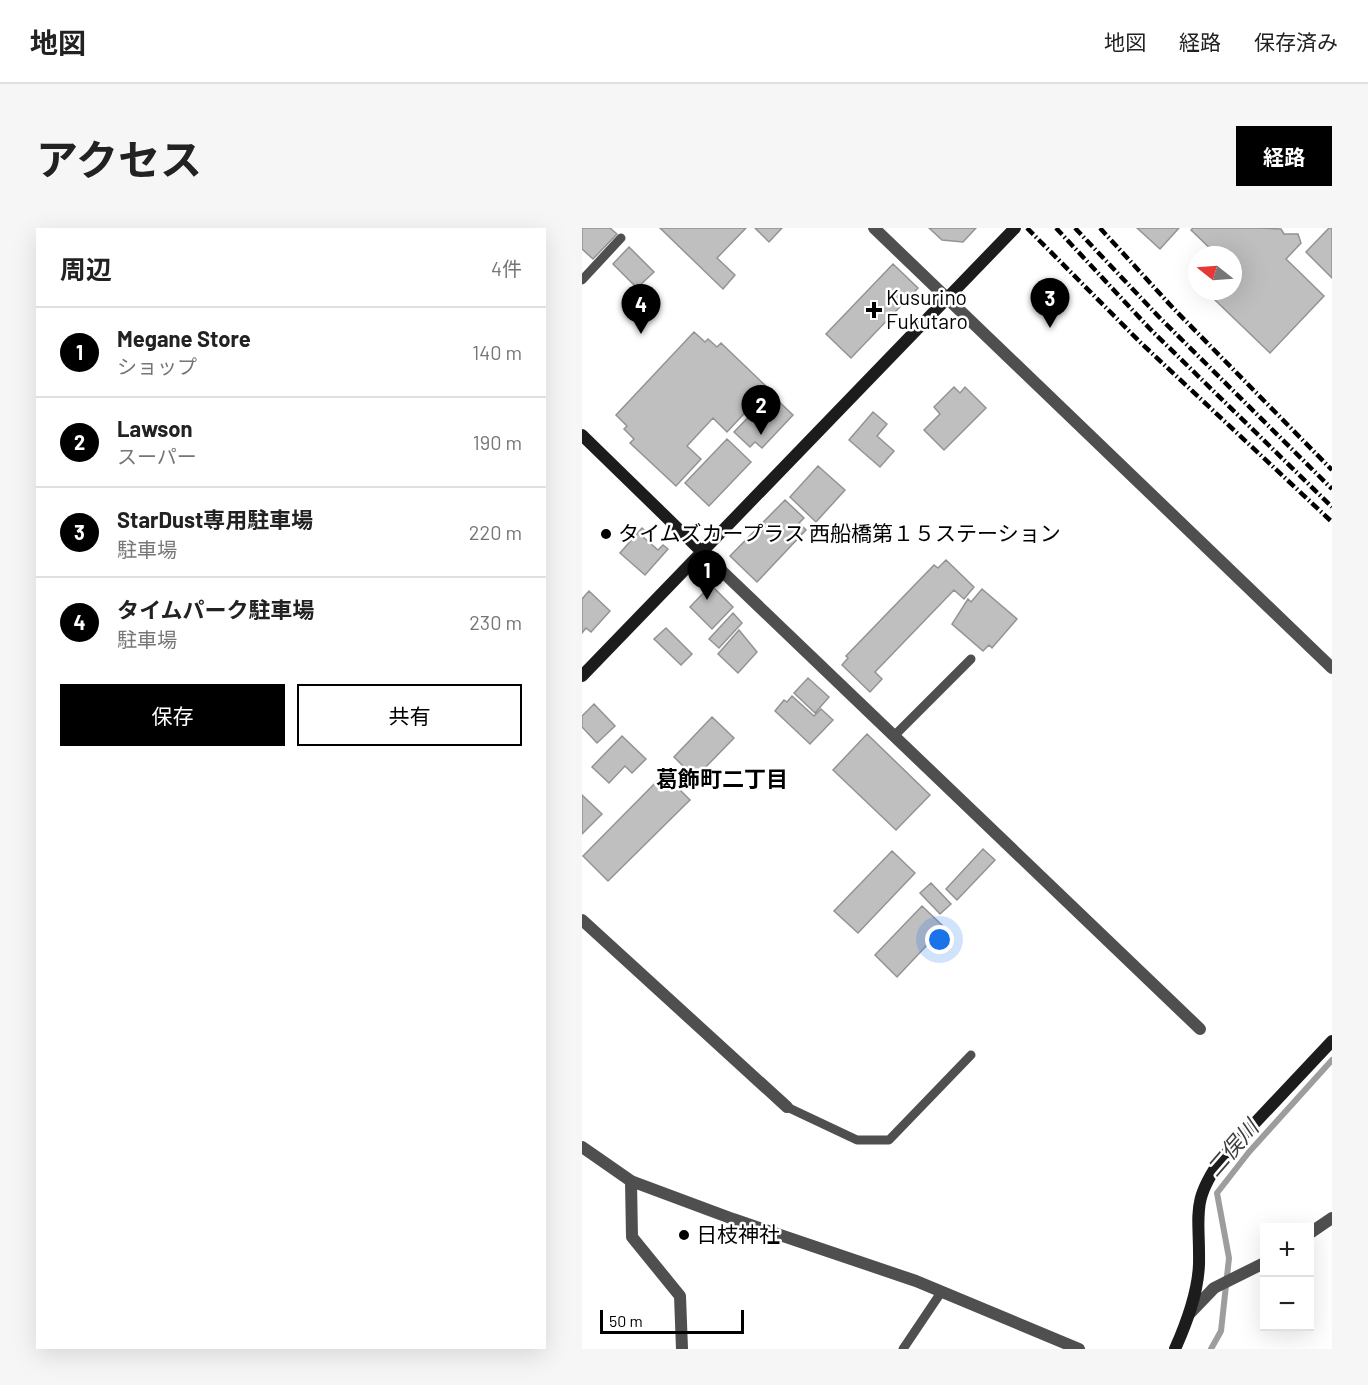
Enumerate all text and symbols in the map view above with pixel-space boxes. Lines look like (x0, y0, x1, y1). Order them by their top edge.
text: 地図 (30, 25, 86, 59)
text: 地図 (1104, 29, 1146, 54)
text: 経路 (1179, 29, 1221, 54)
text: 保存済み (1254, 29, 1338, 54)
button: 経路 (1236, 126, 1332, 186)
text: アクセス (36, 133, 202, 183)
north arrow (1188, 246, 1242, 300)
text: 周辺 (60, 253, 112, 284)
text: 4件 (491, 256, 522, 280)
pin: 3 (1030, 279, 1070, 328)
place label: Kusurino Fukutaro (886, 284, 968, 333)
pin: 4 (622, 285, 660, 334)
marker: Kusurino Fukutaro (867, 303, 881, 317)
text: Megane Store (117, 325, 251, 351)
text: 1 (76, 340, 83, 364)
text: 140 m (472, 340, 522, 364)
text: ショップ (117, 354, 197, 378)
pin: 2 (742, 386, 780, 435)
text: Lawson (117, 415, 193, 441)
text: 2 (74, 430, 85, 454)
text: 190 m (473, 430, 522, 454)
text: スーパー (117, 444, 197, 468)
text: StarDust専用駐車場 (117, 506, 313, 532)
text: 3 (74, 520, 85, 544)
text: 220 m (469, 520, 522, 544)
place label: タイムズカープラス 西船橋第１５ステーション (618, 520, 1061, 545)
marker: タイムズカープラス 西船橋第１５ステーション (599, 527, 613, 541)
text: 駐車場 (117, 537, 177, 561)
pin: 1 (688, 550, 726, 600)
text: タイムパーク駐車場 (117, 596, 315, 622)
text: 4 (73, 610, 86, 634)
text: 230 m (469, 610, 522, 634)
text: 駐車場 (117, 627, 177, 651)
button: 保存 (60, 684, 285, 746)
button: 共有 (297, 684, 522, 746)
district label: 葛飾町二丁目 (656, 765, 788, 791)
your location (925, 925, 954, 954)
water label: 二俣川 (1200, 1112, 1264, 1181)
place label: 日枝神社 (696, 1221, 780, 1246)
map controls (1260, 1223, 1314, 1331)
button: + (1260, 1223, 1314, 1277)
marker: 日枝神社 (677, 1228, 691, 1242)
button: − (1260, 1277, 1314, 1331)
scale bar (600, 1307, 744, 1334)
text: 50 m (609, 1311, 643, 1330)

